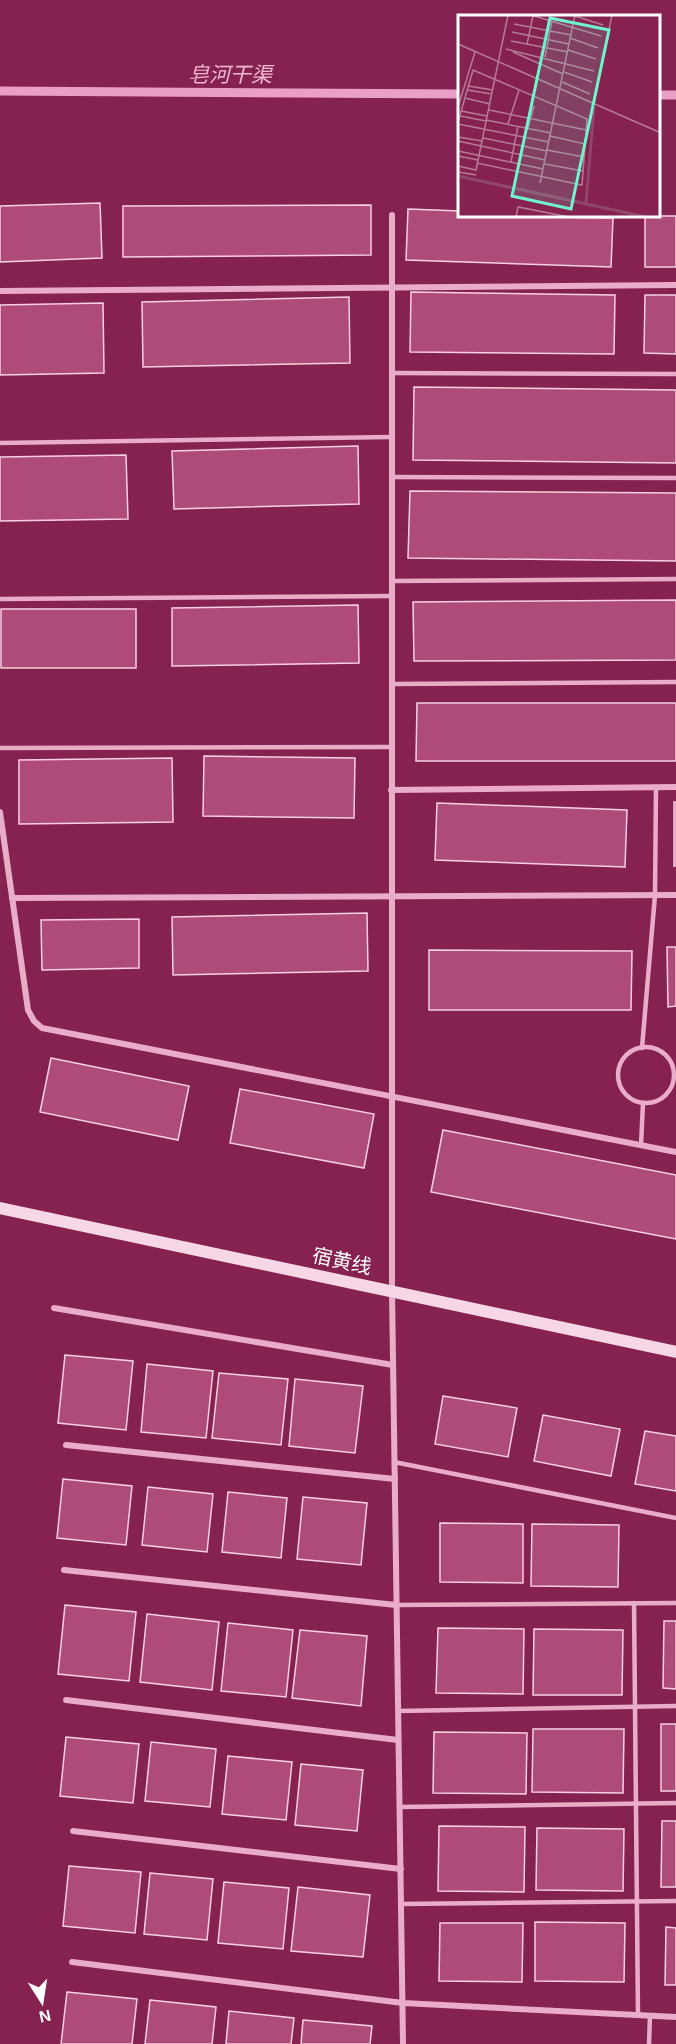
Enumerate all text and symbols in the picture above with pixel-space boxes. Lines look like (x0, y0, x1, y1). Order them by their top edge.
inset map (458, 15, 661, 218)
water label: 皂河干渠 (188, 63, 275, 86)
street label: 宿黄线 (310, 1244, 374, 1278)
north arrow (12, 1972, 72, 2032)
text: N (38, 2007, 52, 2026)

